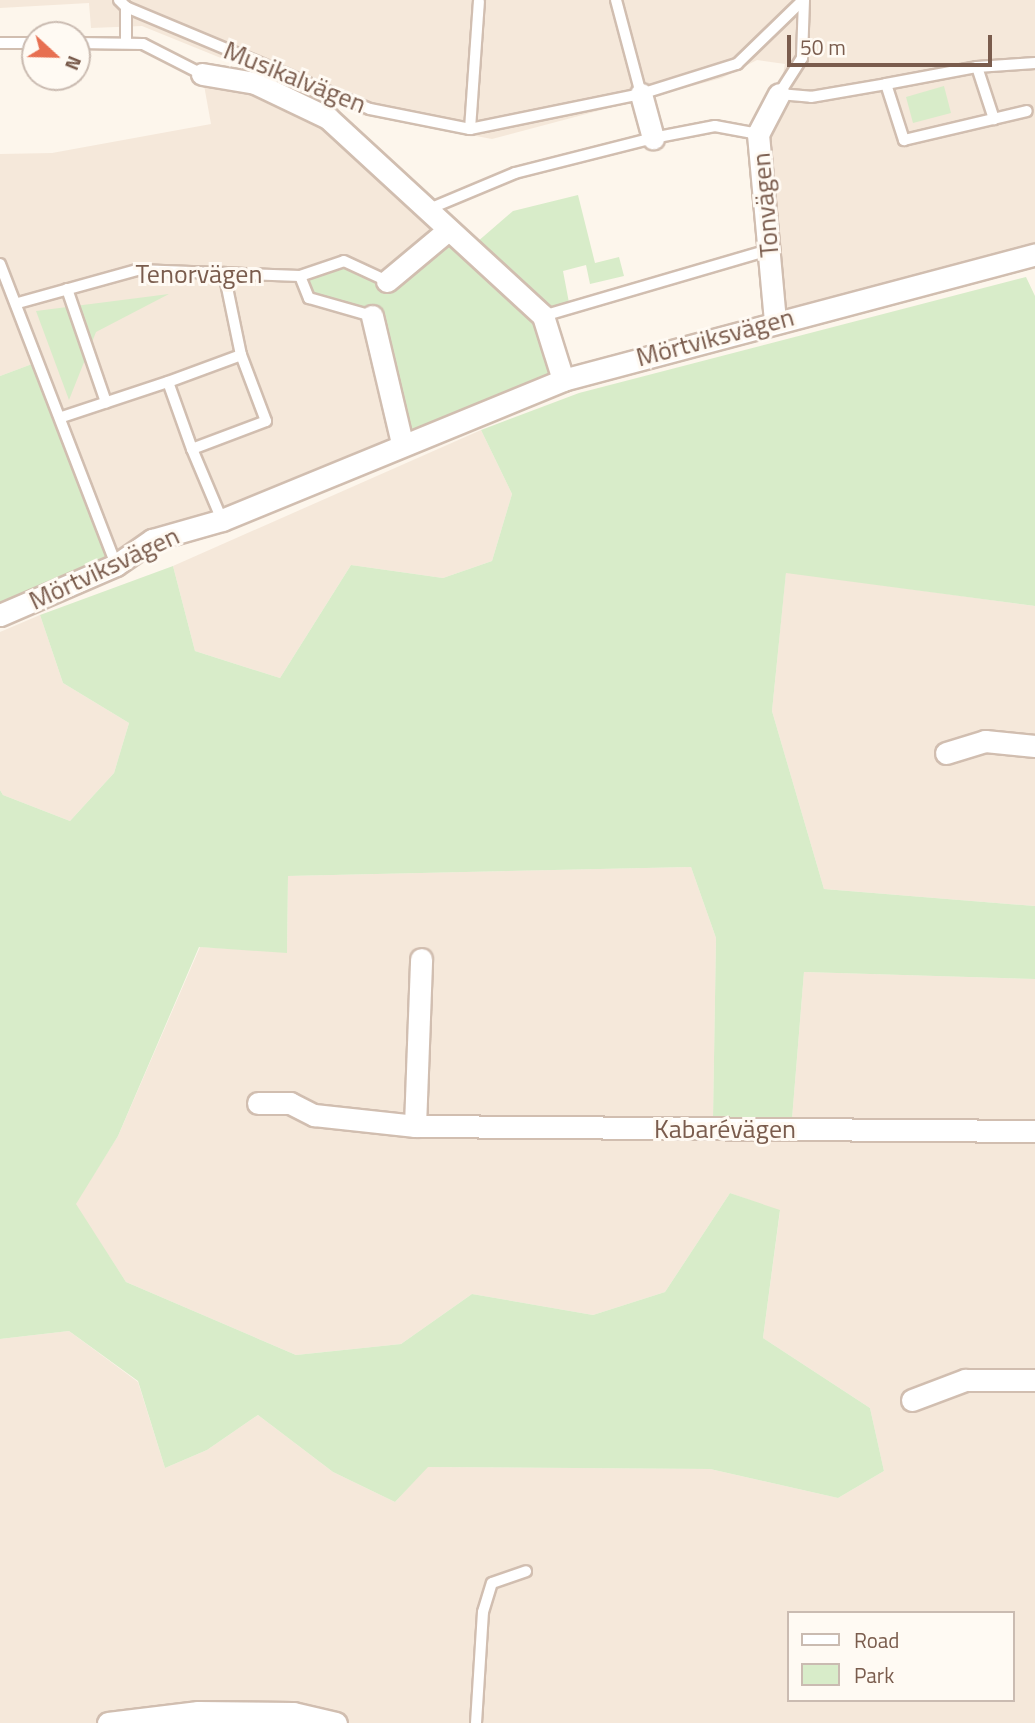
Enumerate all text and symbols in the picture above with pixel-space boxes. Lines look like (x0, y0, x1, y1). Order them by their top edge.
north arrow (21, 21, 91, 91)
scale bar (790, 21, 995, 65)
text: 50 m (800, 31, 846, 63)
street label: Musikalvägen (219, 34, 371, 120)
text: N (58, 52, 90, 75)
street label: Tonvägen (745, 152, 785, 258)
street label: Tenorvägen (136, 258, 262, 290)
street label: Mörtviksvägen (633, 301, 797, 373)
street label: Mörtviksvägen (24, 520, 184, 616)
street label: Kabarévägen (654, 1113, 796, 1145)
legend (786, 1611, 1014, 1702)
text: Road (854, 1624, 899, 1656)
text: Park (854, 1659, 894, 1691)

